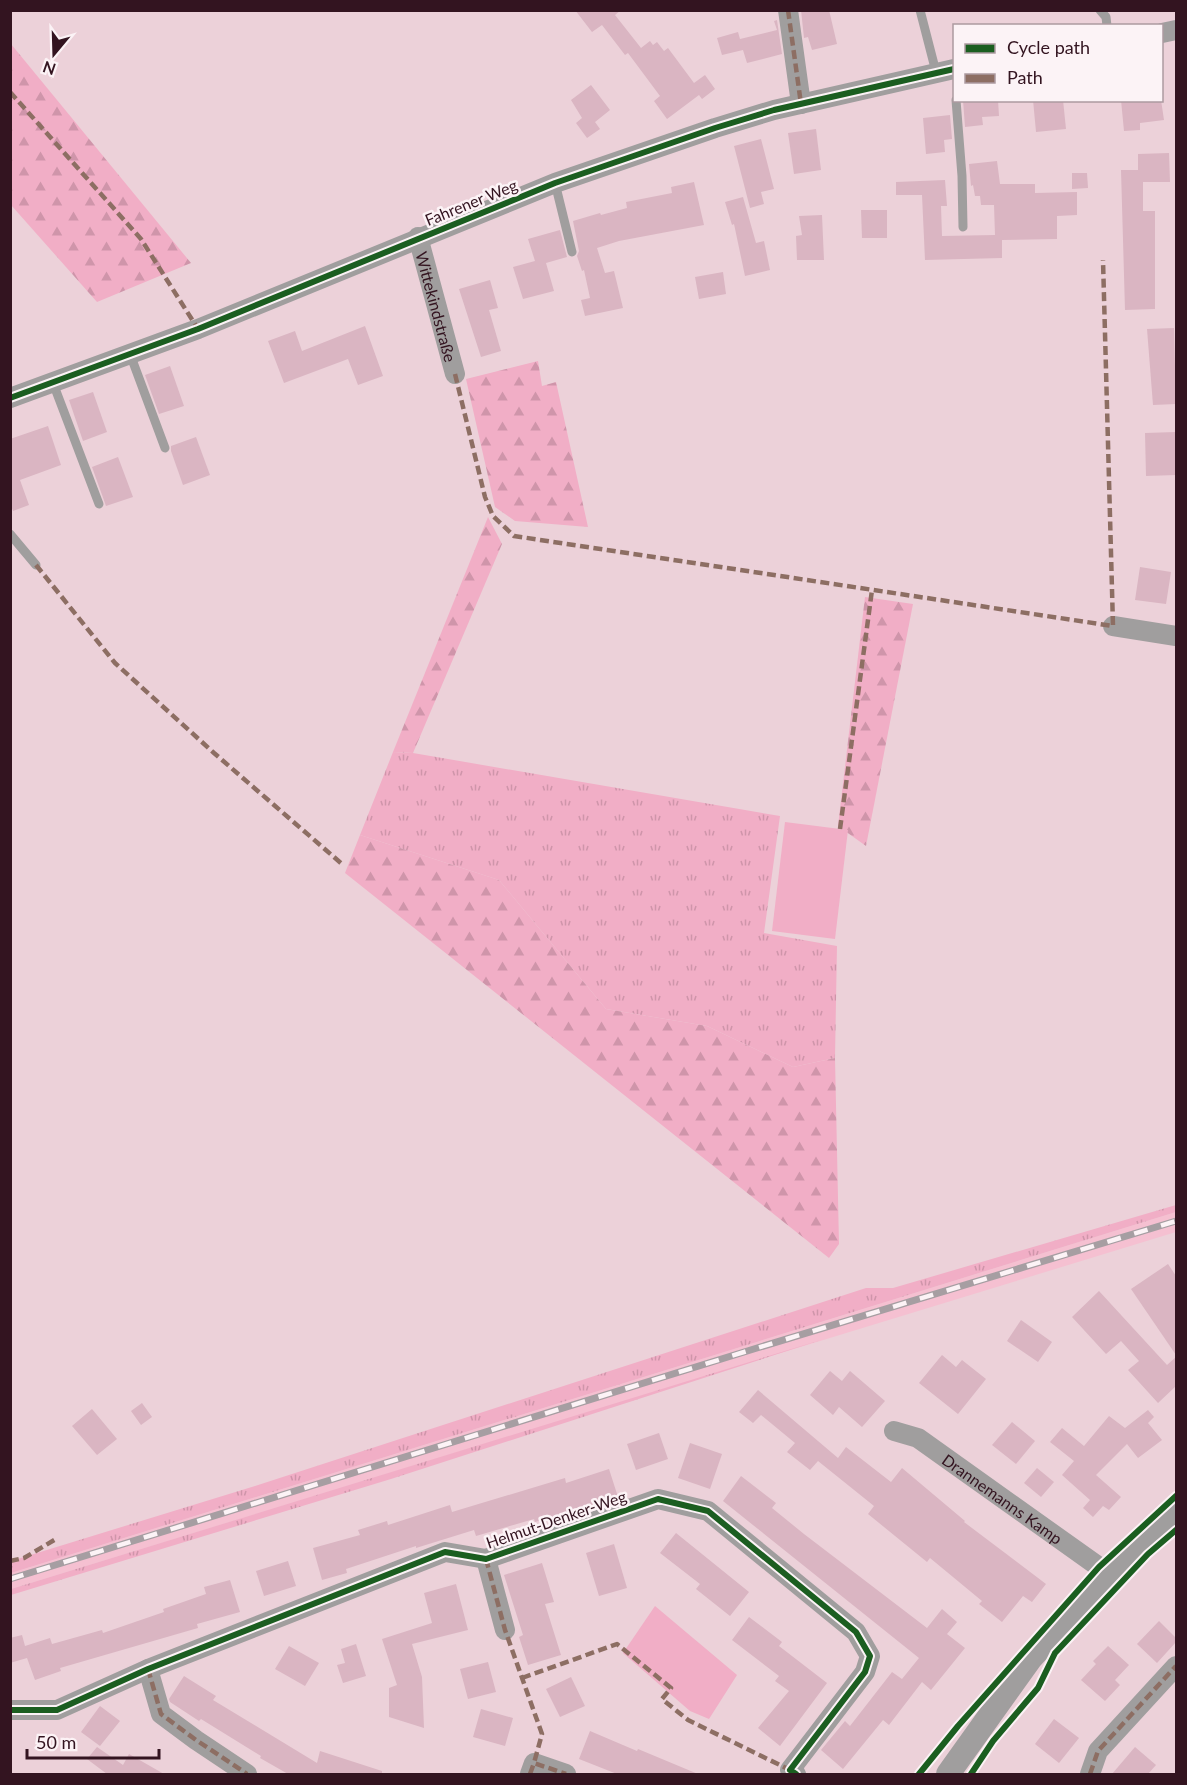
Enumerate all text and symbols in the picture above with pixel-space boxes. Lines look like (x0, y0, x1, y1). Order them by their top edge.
north arrow (24, 24, 84, 84)
legend (953, 24, 1163, 102)
text: Cycle path (1007, 36, 1090, 58)
text: N (40, 58, 58, 80)
text: Path (1007, 66, 1043, 88)
street label: Fahrener Weg (422, 175, 520, 229)
street label: Wittekindstraße (413, 249, 461, 364)
street label: Drannemanns Kamp (939, 1449, 1066, 1547)
street label: Helmut-Denker-Weg (483, 1486, 629, 1552)
scale bar (27, 1722, 159, 1760)
text: 50 m (36, 1731, 76, 1753)

